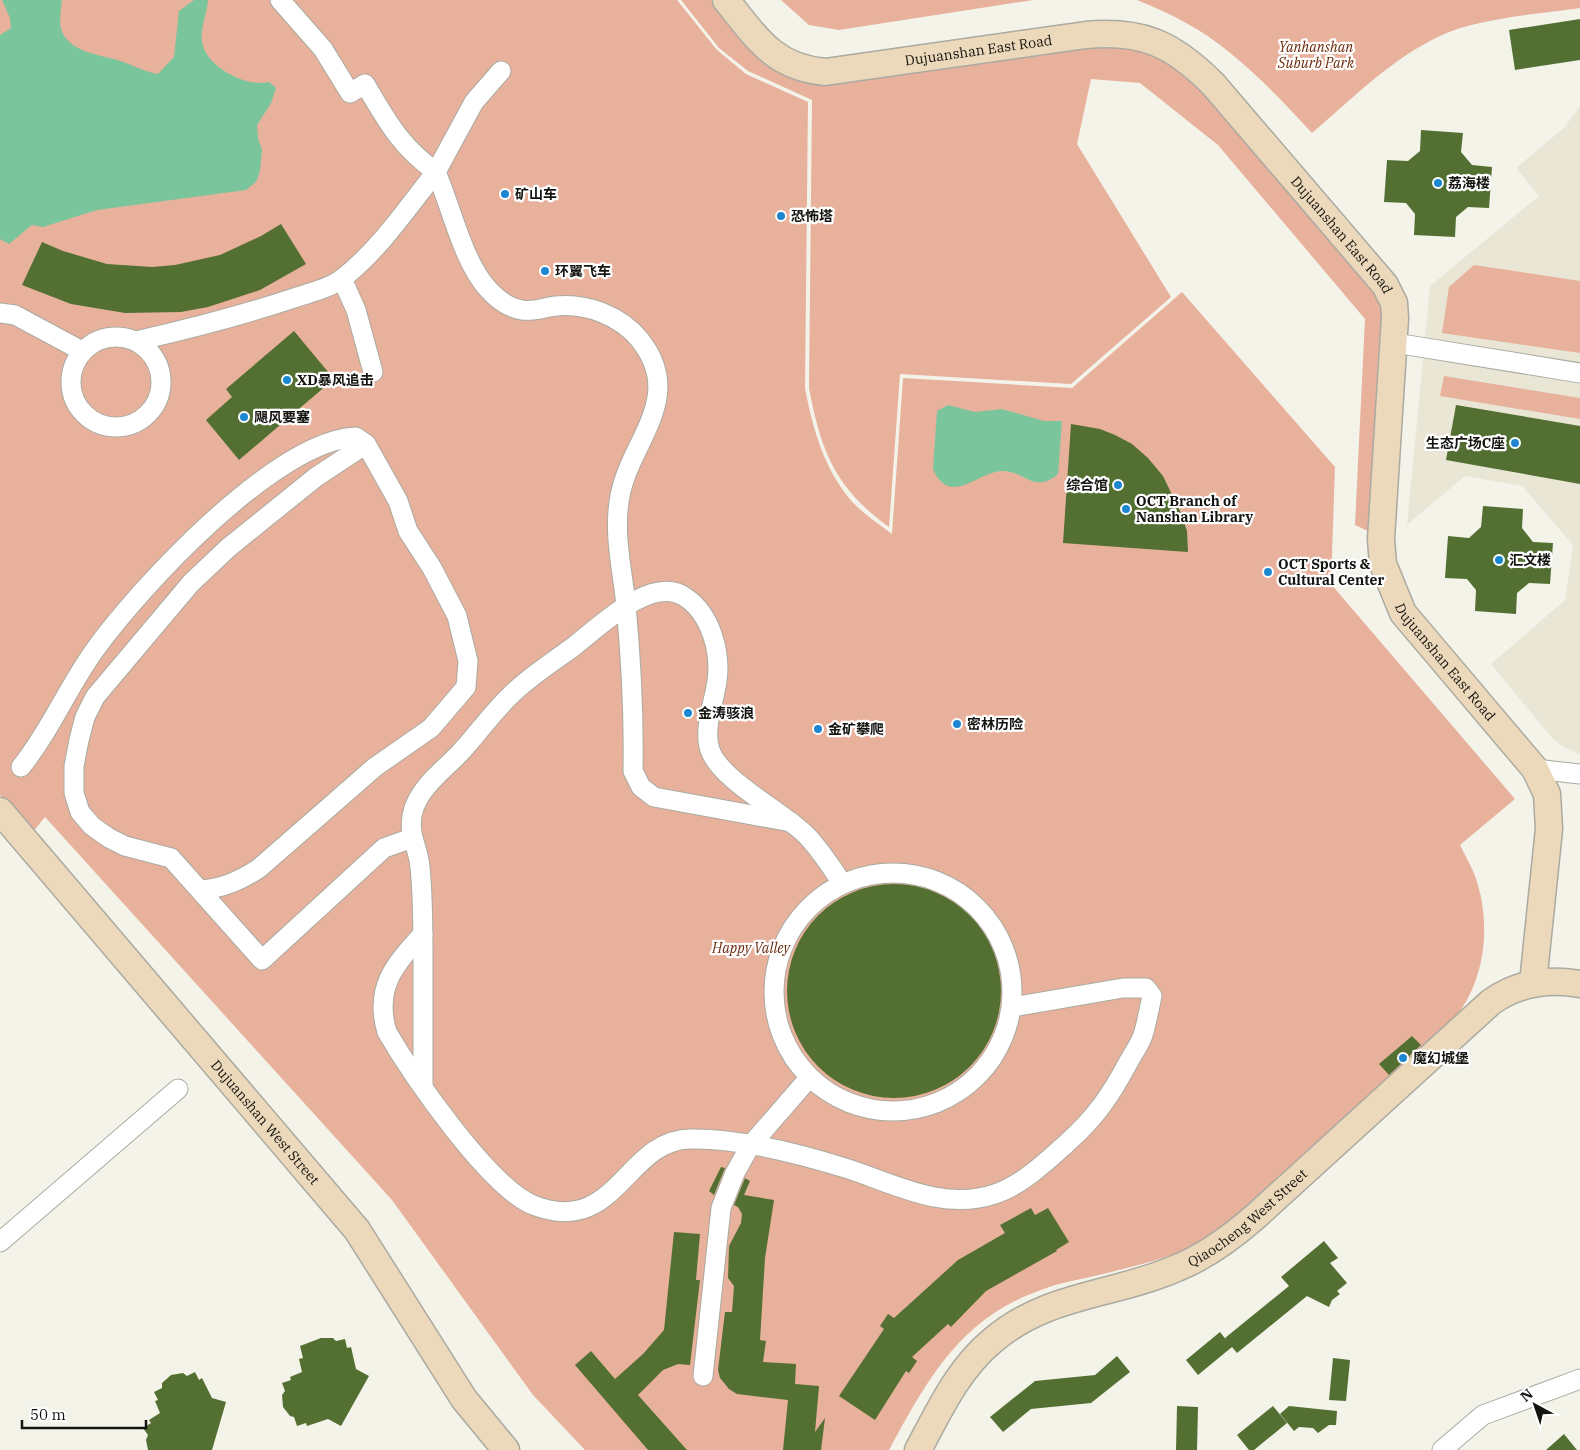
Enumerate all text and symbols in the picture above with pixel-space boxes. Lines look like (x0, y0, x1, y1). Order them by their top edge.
street label: Dujuanshan East Road (904, 31, 1054, 70)
park label: Yanhanshan Suburb Park (1277, 38, 1355, 72)
street label: Dujuanshan East Road (1287, 173, 1397, 297)
place label: 荔海楼 (1448, 174, 1490, 192)
marker: 荔海楼 (1432, 177, 1444, 189)
place label: 矿山车 (515, 185, 557, 203)
marker: 矿山车 (499, 188, 511, 200)
place label: 恐怖塔 (791, 207, 833, 225)
marker: 恐怖塔 (775, 210, 787, 222)
place label: 环翼飞车 (555, 262, 611, 280)
marker: 环翼飞车 (539, 265, 551, 277)
place label: XD暴风追击 (297, 371, 374, 389)
marker: XD暴风追击 (281, 374, 293, 386)
place label: 飓风要塞 (254, 408, 310, 426)
marker: 飓风要塞 (238, 411, 250, 423)
place label: 生态广场C座 (1426, 434, 1505, 452)
marker: 生态广场C座 (1509, 437, 1521, 449)
place label: 综合馆 (1066, 476, 1108, 494)
marker: 综合馆 (1112, 479, 1124, 491)
place label: OCT Branch of Nanshan Library (1136, 492, 1253, 526)
marker: OCT Branch of Nanshan Library (1120, 503, 1132, 515)
place label: 汇文楼 (1509, 551, 1551, 569)
marker: 汇文楼 (1493, 554, 1505, 566)
place label: OCT Sports & Cultural Center (1278, 555, 1384, 589)
marker: OCT Sports & Cultural Center (1262, 566, 1274, 578)
street label: Dujuanshan East Road (1391, 600, 1500, 725)
place label: 金涛骇浪 (698, 704, 754, 722)
marker: 金涛骇浪 (682, 707, 694, 719)
place label: 密林历险 (967, 715, 1024, 733)
marker: 密林历险 (951, 718, 963, 730)
place label: 金矿攀爬 (828, 720, 884, 738)
marker: 金矿攀爬 (812, 723, 824, 735)
park label: Happy Valley (711, 939, 792, 957)
place label: 魔幻城堡 (1413, 1049, 1469, 1067)
marker: 魔幻城堡 (1397, 1052, 1409, 1064)
street label: Dujuanshan West Street (207, 1056, 323, 1188)
street label: Qiaocheng West Street (1185, 1165, 1311, 1271)
north arrow (1510, 1380, 1560, 1430)
text: N (1517, 1385, 1537, 1405)
scale bar (22, 1398, 146, 1430)
text: 50 m (30, 1405, 66, 1424)

